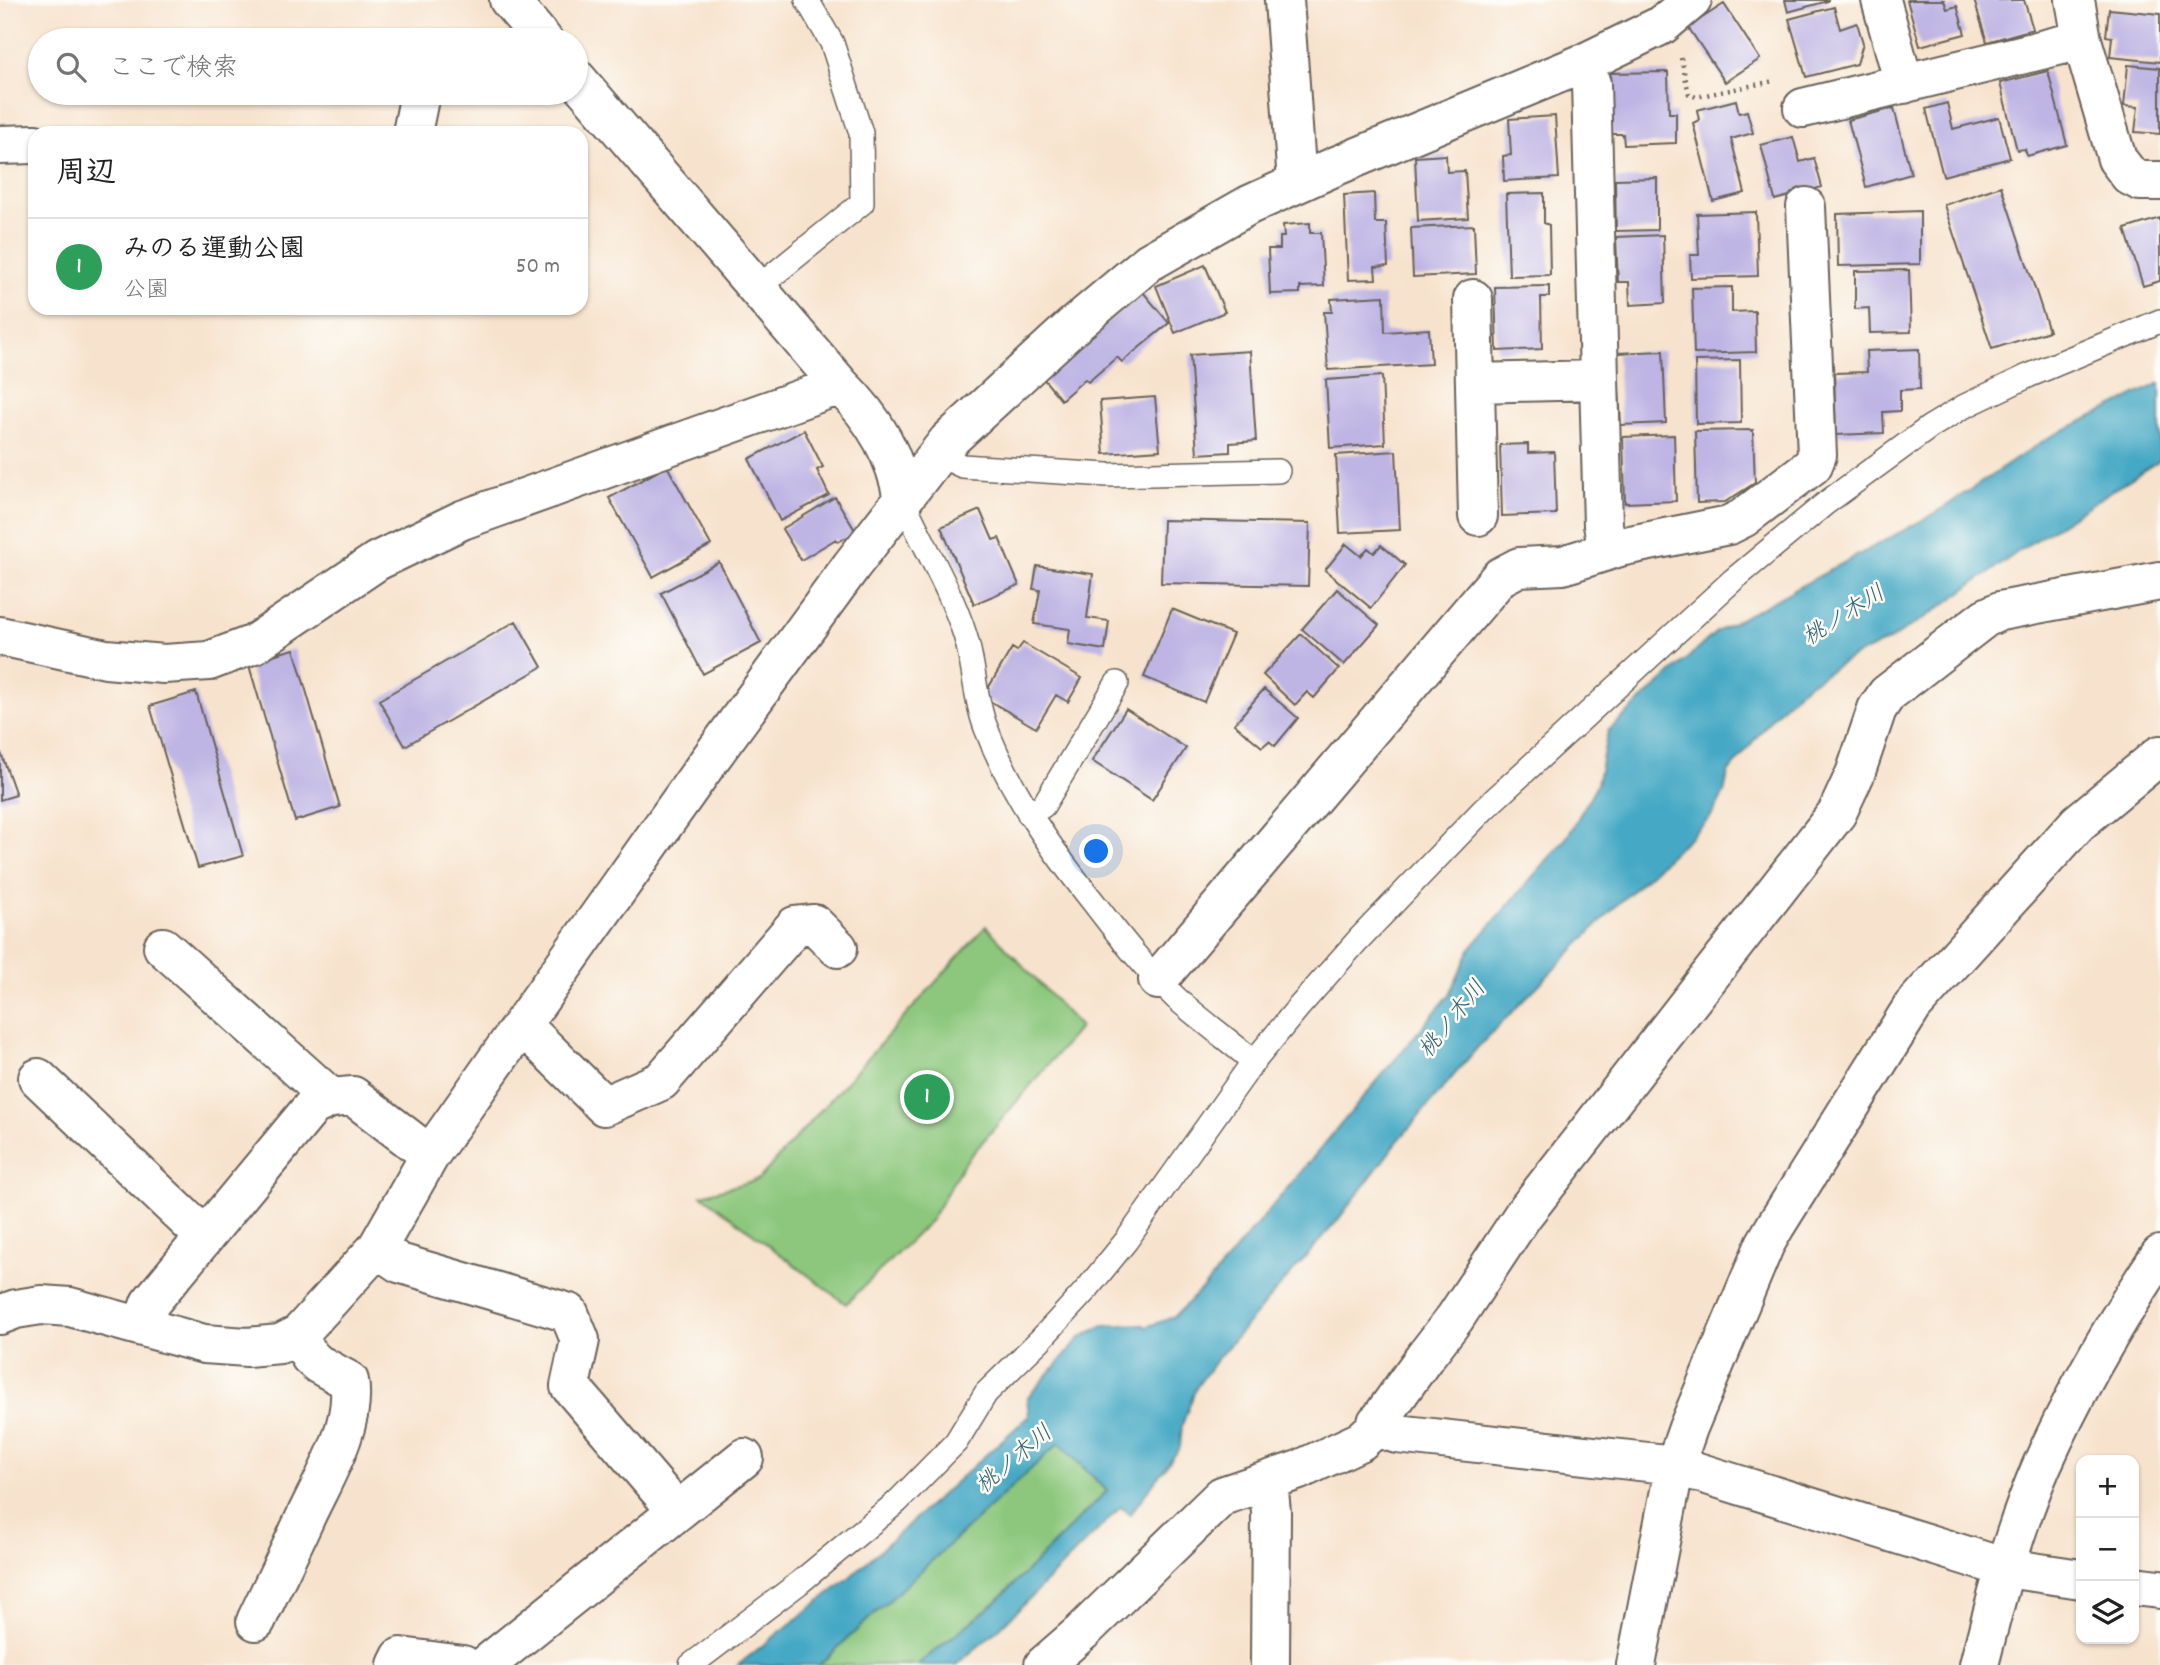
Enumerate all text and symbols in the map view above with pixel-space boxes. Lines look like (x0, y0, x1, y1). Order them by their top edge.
search box (28, 28, 588, 105)
icon: search (52, 48, 90, 86)
text: ここで検索 (108, 51, 238, 88)
text: 周辺 (56, 154, 116, 197)
text: みのる運動公園 (123, 232, 305, 269)
text: 1 (76, 251, 82, 284)
text: 50 m (516, 251, 560, 284)
text: 公園 (123, 275, 169, 308)
water label: 桃ノ木川 (1797, 579, 1893, 655)
your location (1079, 834, 1113, 868)
water label: 桃ノ木川 (1412, 974, 1495, 1066)
pin: 1 (904, 1071, 950, 1123)
water label: 桃ノ木川 (969, 1418, 1061, 1503)
map controls (2076, 1455, 2139, 1644)
button: + (2076, 1455, 2139, 1518)
button: − (2076, 1518, 2139, 1581)
button: layers (2076, 1581, 2139, 1644)

